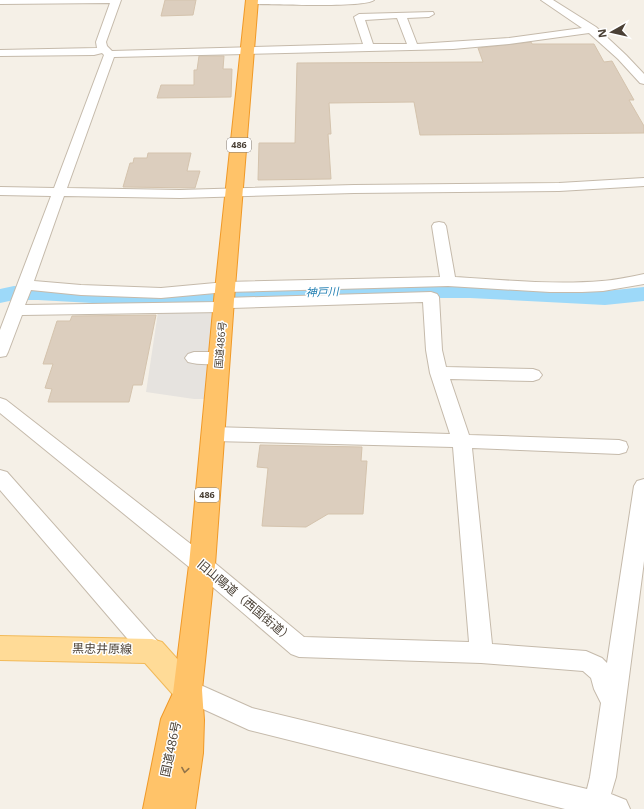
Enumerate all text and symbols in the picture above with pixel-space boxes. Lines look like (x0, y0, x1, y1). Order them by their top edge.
north arrow (592, 12, 632, 52)
text: N (594, 28, 610, 39)
road number: 486 (227, 138, 251, 152)
water label: 神戸川 (305, 283, 340, 300)
street label: 国道486号 (211, 321, 229, 369)
road number: 486 (195, 488, 219, 502)
street label: 旧山陽道（西国街道） (194, 556, 297, 646)
street label: 黒忠井原線 (72, 639, 132, 658)
street label: 国道486号 (156, 719, 185, 778)
one-way arrow (181, 767, 190, 773)

